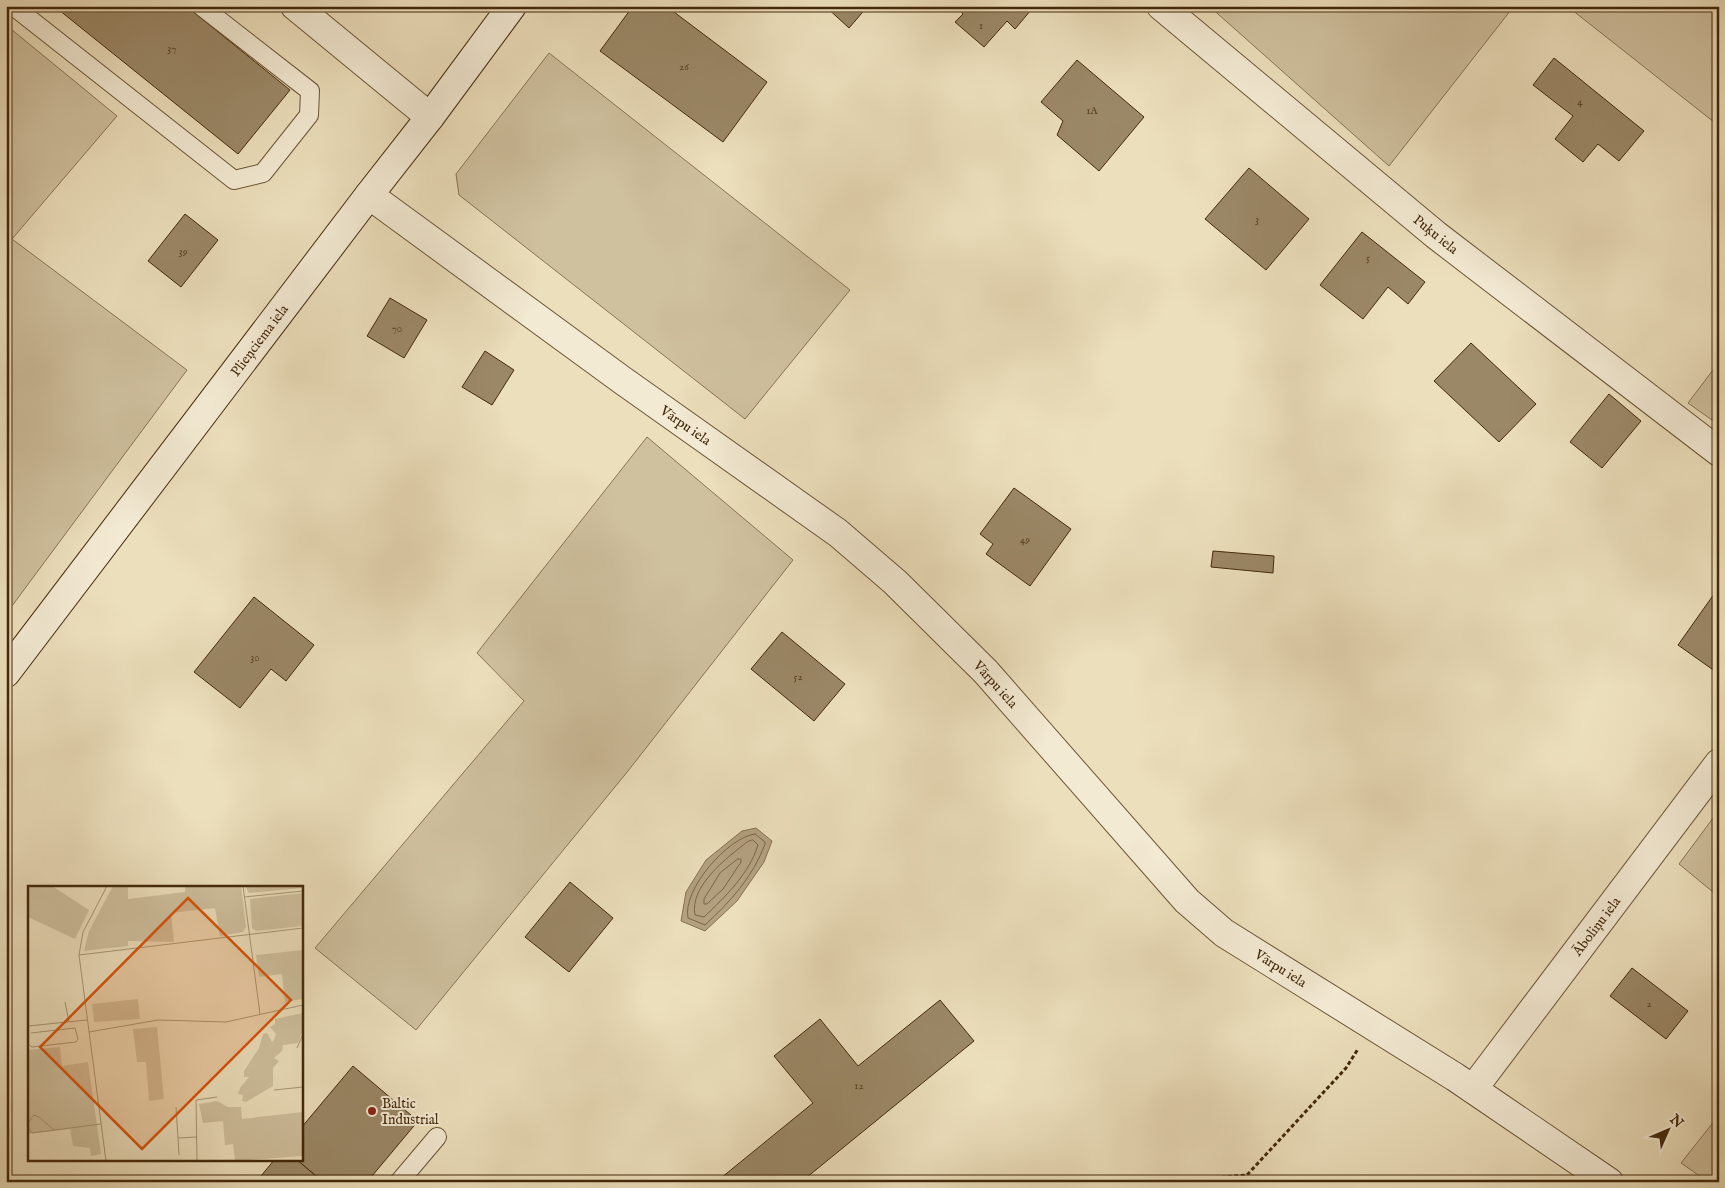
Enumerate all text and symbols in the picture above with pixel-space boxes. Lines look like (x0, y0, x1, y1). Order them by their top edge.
house number: 1 (979, 19, 983, 33)
house number: 37 (167, 42, 177, 56)
house number: 26 (679, 60, 689, 74)
house number: 4 (1577, 95, 1583, 109)
house number: 1A (1086, 104, 1098, 118)
street label: Puķu iela (1409, 211, 1462, 259)
house number: 3 (1255, 213, 1259, 227)
house number: 39 (179, 245, 188, 259)
house number: 5 (1366, 251, 1370, 265)
street label: Plieņciema iela (227, 300, 293, 380)
house number: 70 (392, 322, 402, 336)
street label: Vārpu iela (656, 401, 715, 450)
house number: 49 (1020, 533, 1030, 547)
house number: 30 (250, 651, 260, 665)
street label: Vārpu iela (968, 656, 1022, 713)
house number: 52 (793, 670, 803, 684)
inset map (28, 886, 302, 1160)
street label: Āboliņu iela (1568, 893, 1626, 961)
street label: Vārpu iela (1250, 945, 1311, 992)
house number: 2 (1646, 997, 1652, 1011)
house number: 12 (854, 1079, 864, 1093)
place label: Baltic Industrial (382, 1095, 439, 1129)
marker: Baltic Industrial (366, 1105, 378, 1117)
north arrow (1642, 1106, 1692, 1156)
text: N (1665, 1110, 1687, 1132)

